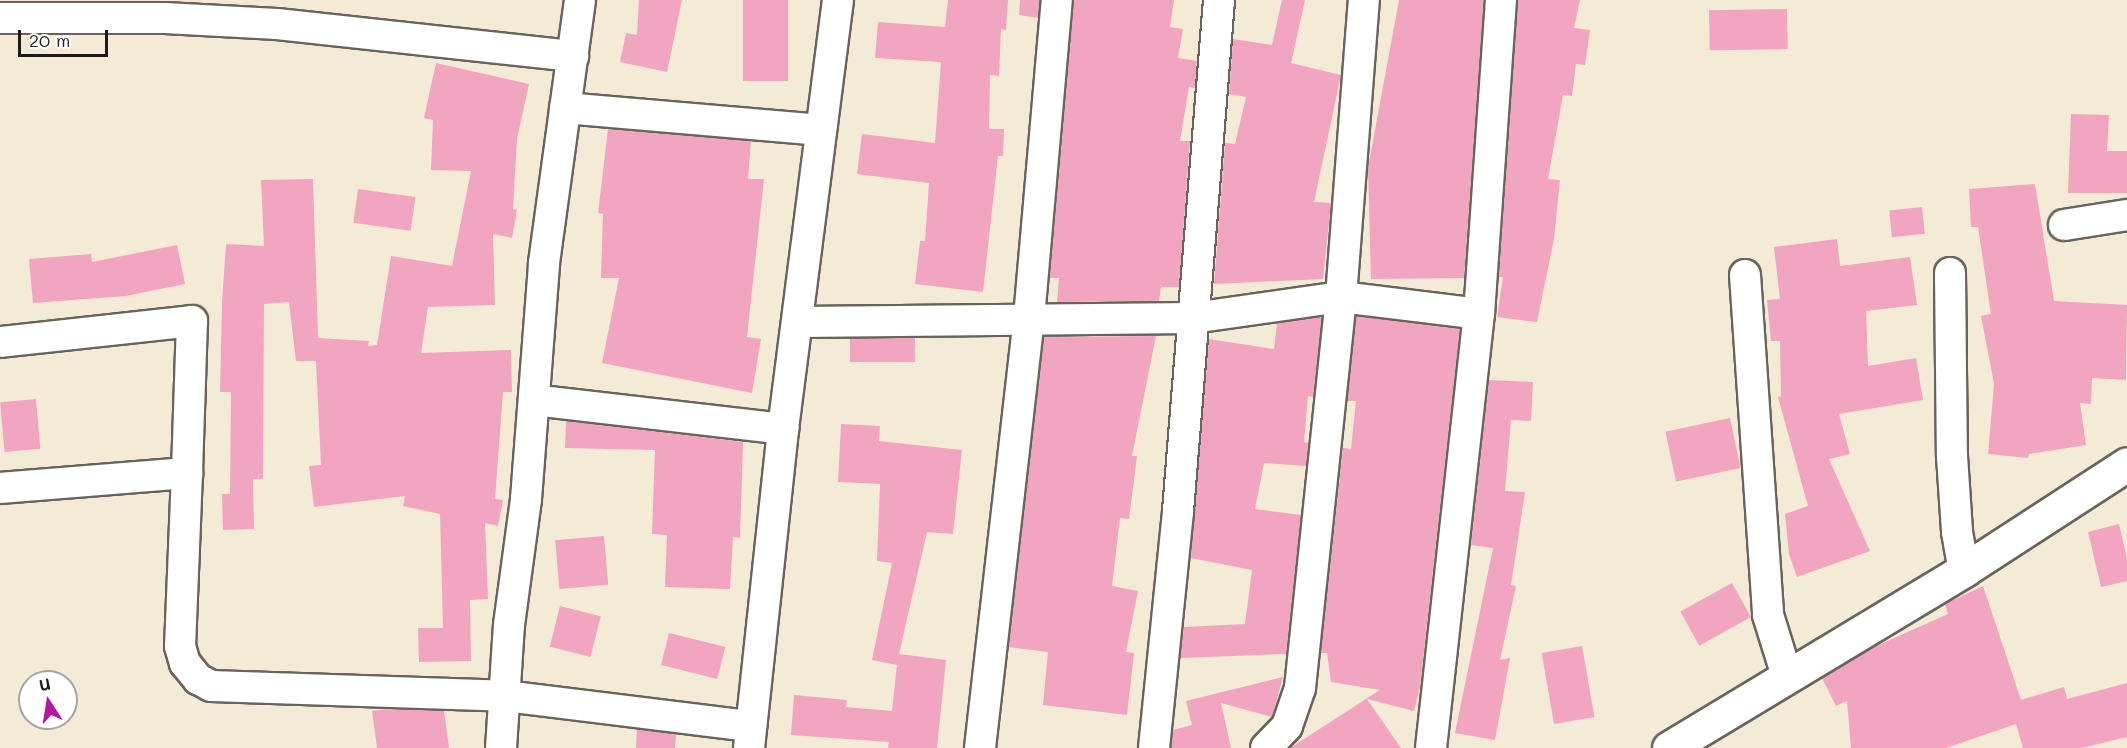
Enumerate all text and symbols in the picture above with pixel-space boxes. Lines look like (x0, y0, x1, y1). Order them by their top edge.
scale bar (21, 18, 111, 56)
text: 20 m (29, 28, 70, 52)
north arrow (18, 670, 78, 730)
text: U (37, 672, 52, 695)

